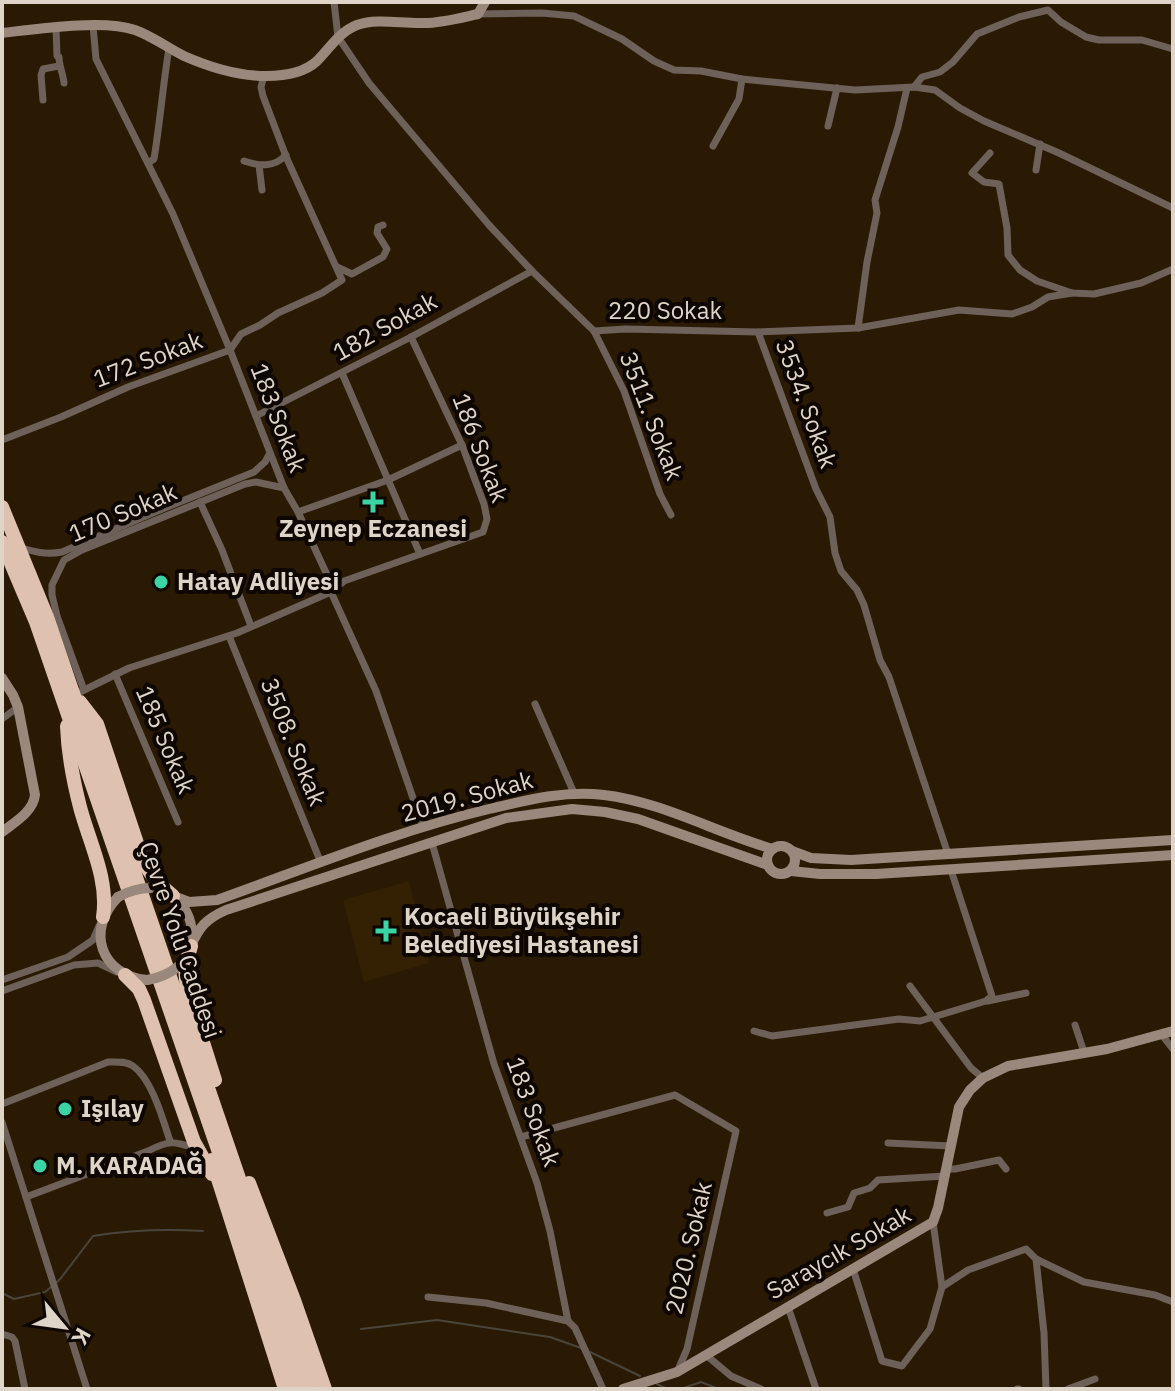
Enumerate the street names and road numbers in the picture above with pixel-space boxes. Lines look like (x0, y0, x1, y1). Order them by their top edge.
street label: 182 Sokak (327, 284, 443, 368)
street label: 220 Sokak (608, 294, 722, 326)
street label: 172 Sokak (89, 324, 207, 394)
street label: 3534. Sokak (769, 335, 845, 473)
street label: 3511. Sokak (613, 347, 691, 485)
street label: 183 Sokak (244, 359, 314, 477)
street label: 186 Sokak (446, 389, 516, 507)
street label: 170 Sokak (64, 475, 182, 549)
street label: 3508. Sokak (254, 673, 334, 811)
street label: 185 Sokak (129, 681, 203, 799)
street label: 2019. Sokak (397, 763, 537, 829)
street label: Çevre Yolu Caddesi (132, 837, 230, 1042)
street label: 183 Sokak (499, 1053, 569, 1171)
street label: 2020. Sokak (657, 1178, 719, 1317)
street label: Saraycık Sokak (760, 1198, 917, 1306)

